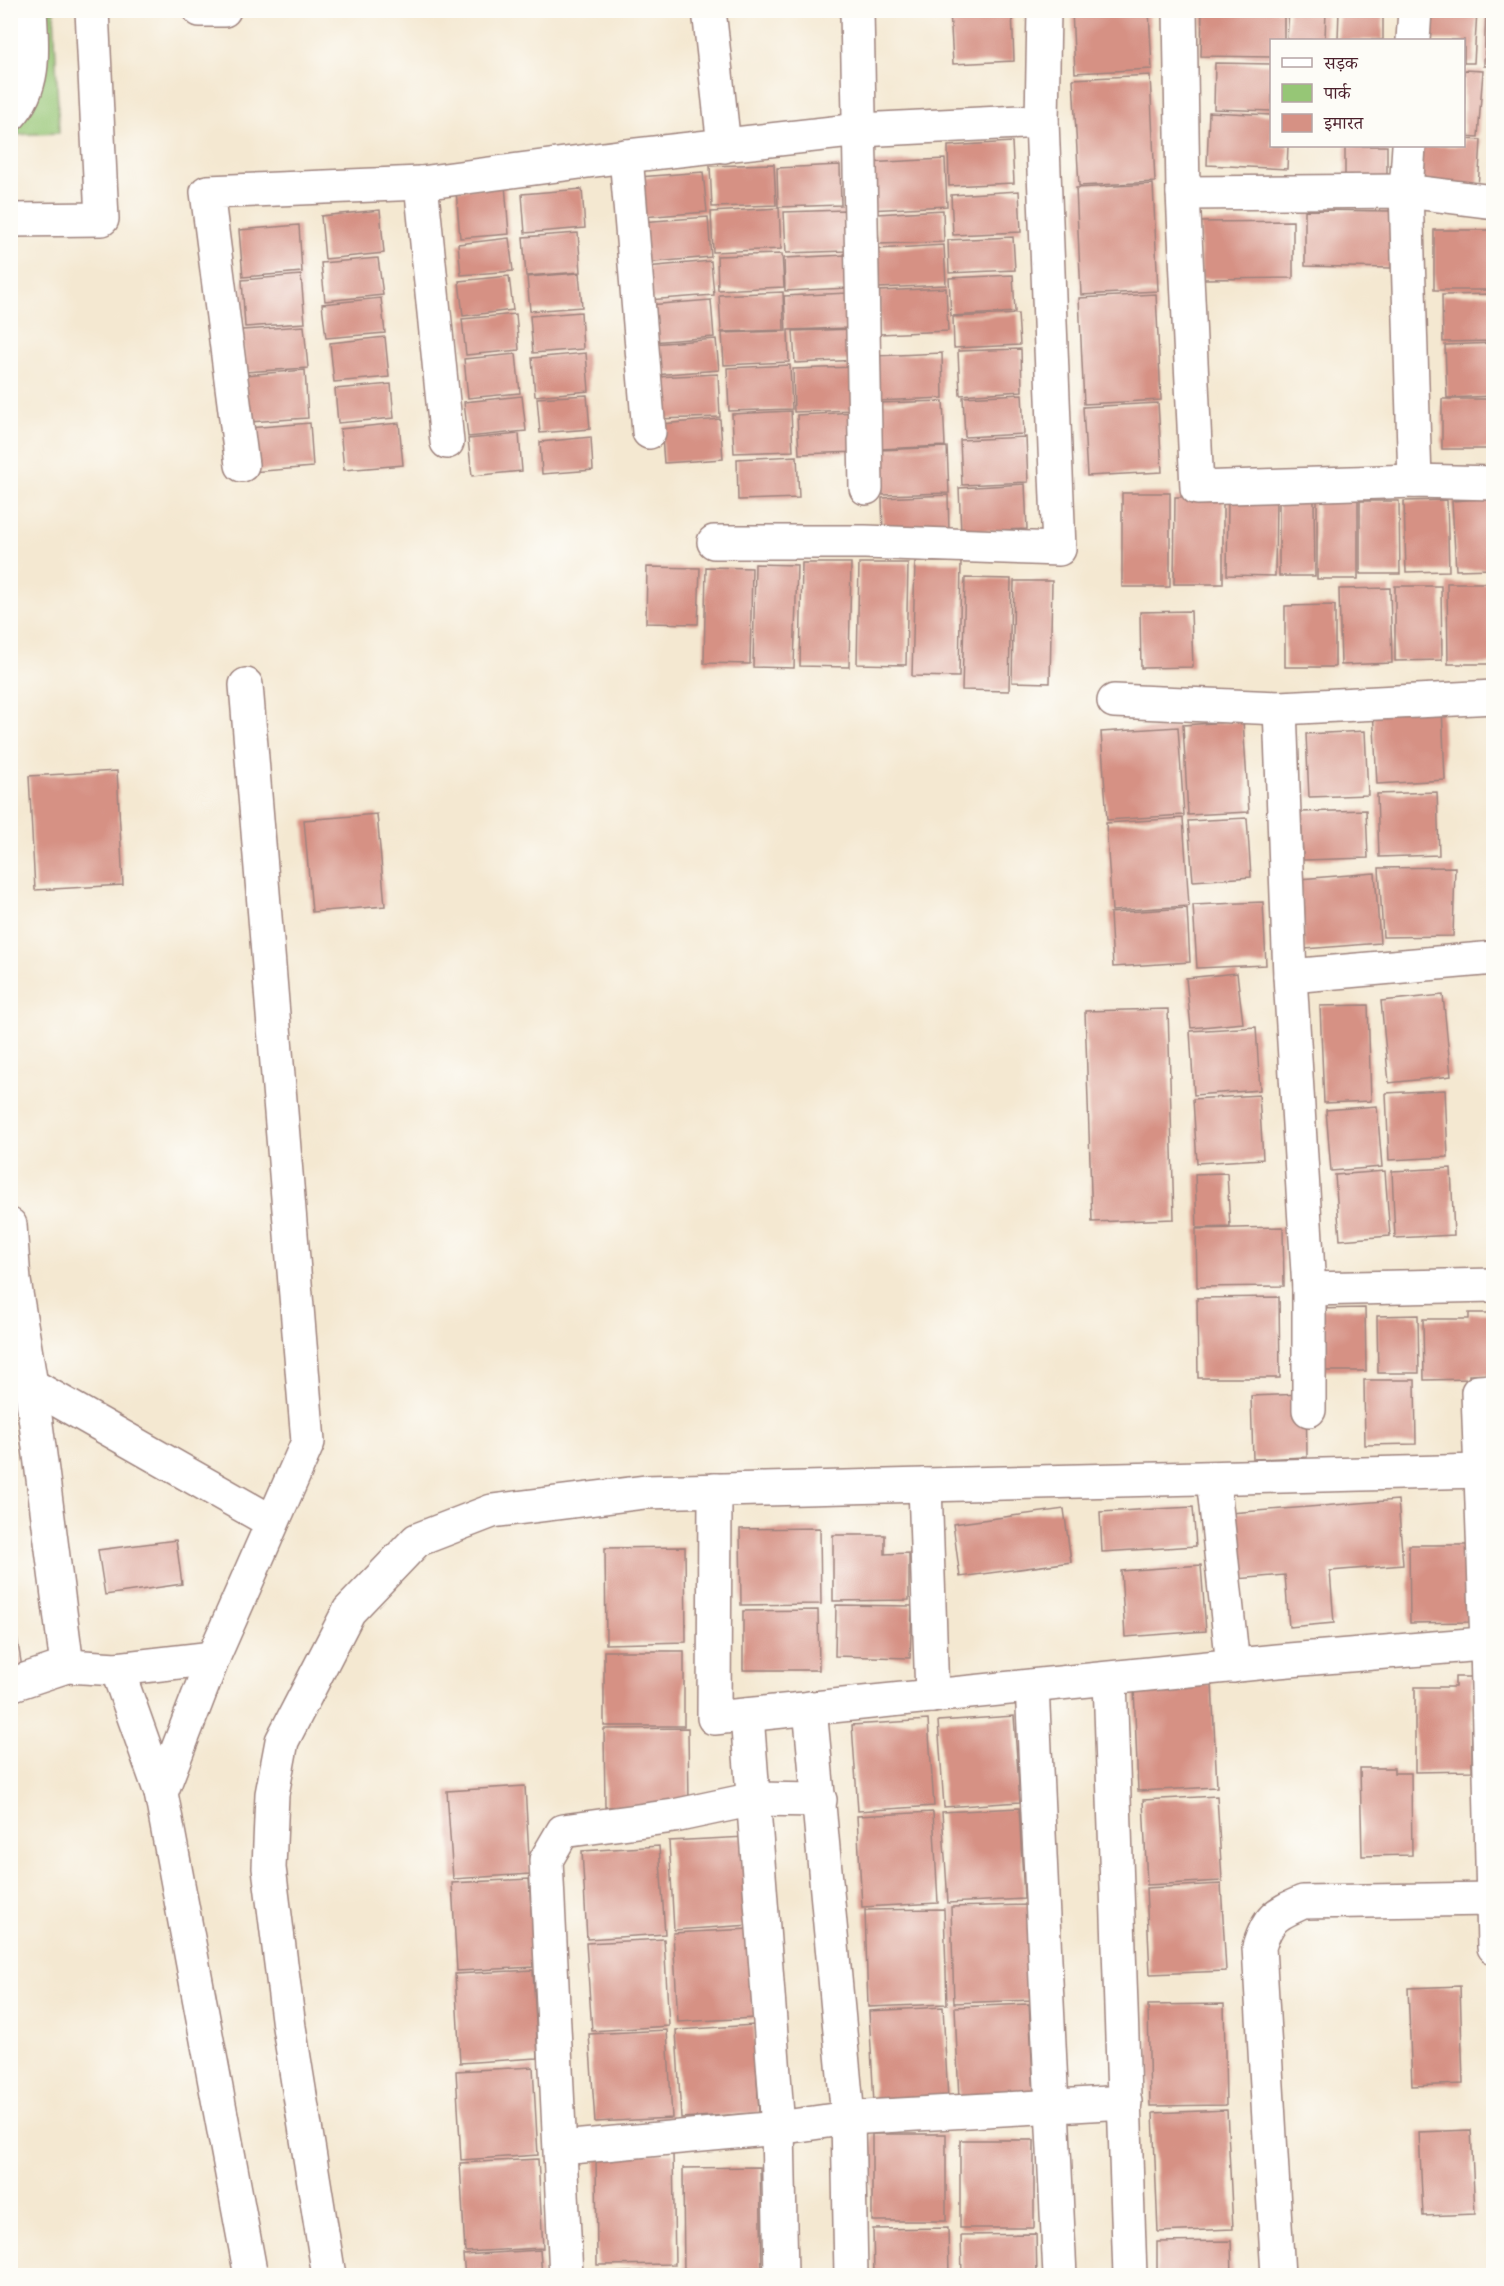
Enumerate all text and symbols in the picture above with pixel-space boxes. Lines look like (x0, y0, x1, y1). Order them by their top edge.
legend (1270, 39, 1465, 147)
text: सड़क (1323, 51, 1359, 76)
text: पार्क (1323, 81, 1352, 106)
text: इमारत (1323, 111, 1364, 136)

